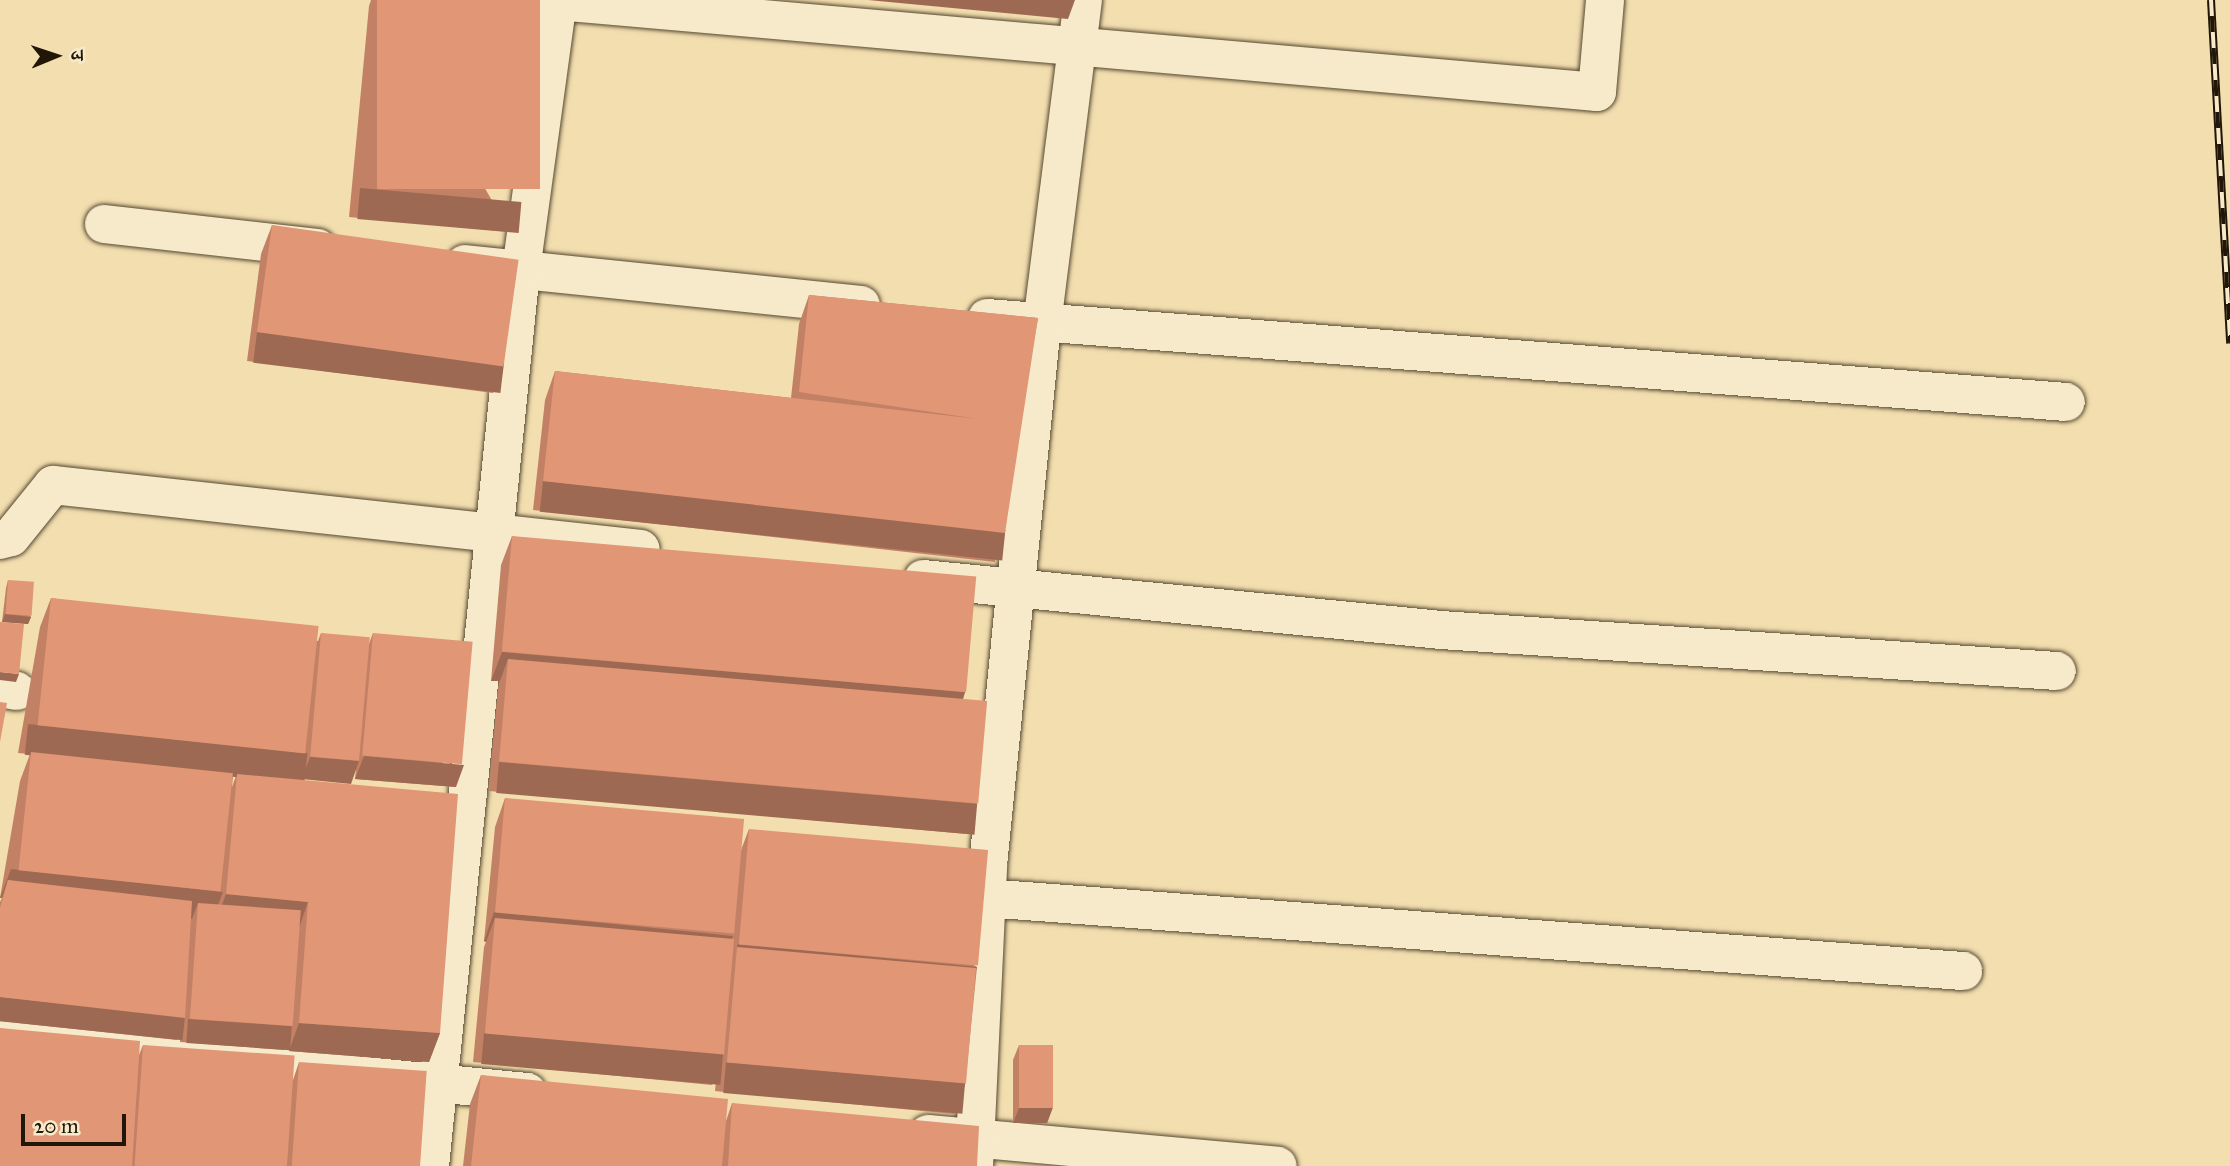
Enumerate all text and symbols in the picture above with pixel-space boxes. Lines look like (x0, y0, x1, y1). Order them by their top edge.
north arrow (21, 21, 91, 91)
text: उ (66, 50, 89, 60)
scale bar (24, 1100, 130, 1144)
text: 20 m (34, 1113, 79, 1139)

